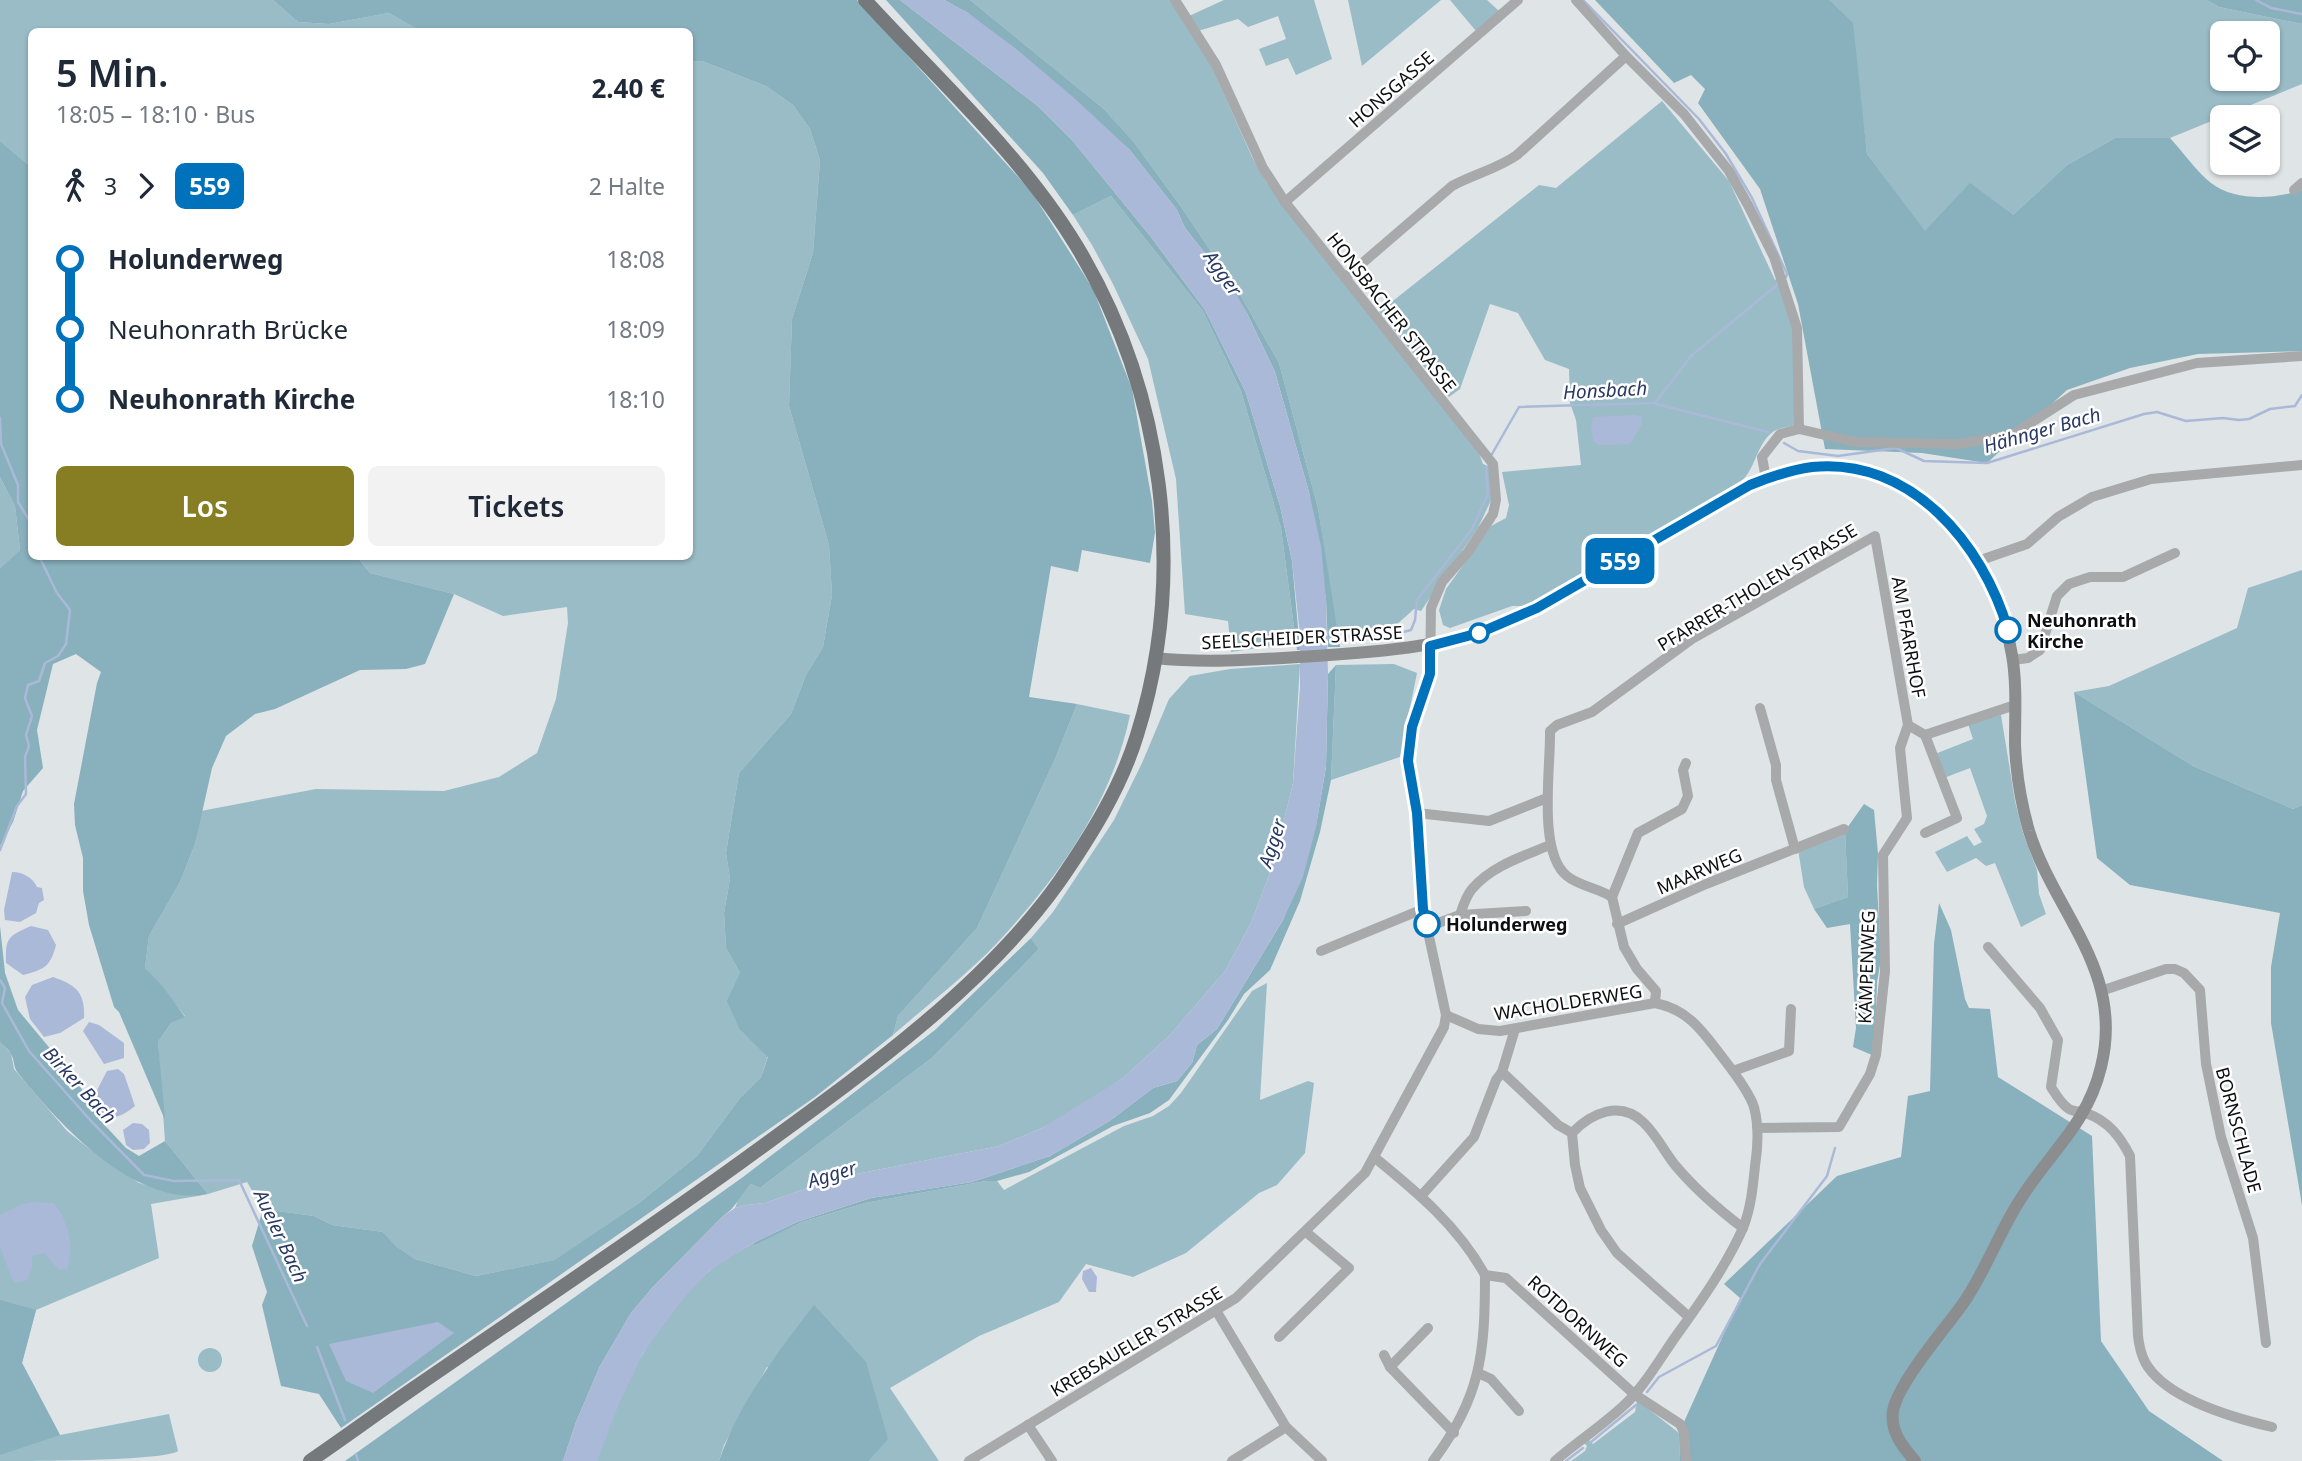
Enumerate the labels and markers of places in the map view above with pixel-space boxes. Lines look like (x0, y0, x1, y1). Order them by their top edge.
place label: Neuhonrath Kirche (2027, 608, 2137, 653)
marker: Neuhonrath Kirche (1995, 617, 2021, 643)
unlabelled marker (1469, 623, 1489, 643)
marker: Holunderweg (1414, 911, 1440, 937)
place label: Holunderweg (1446, 912, 1567, 936)

